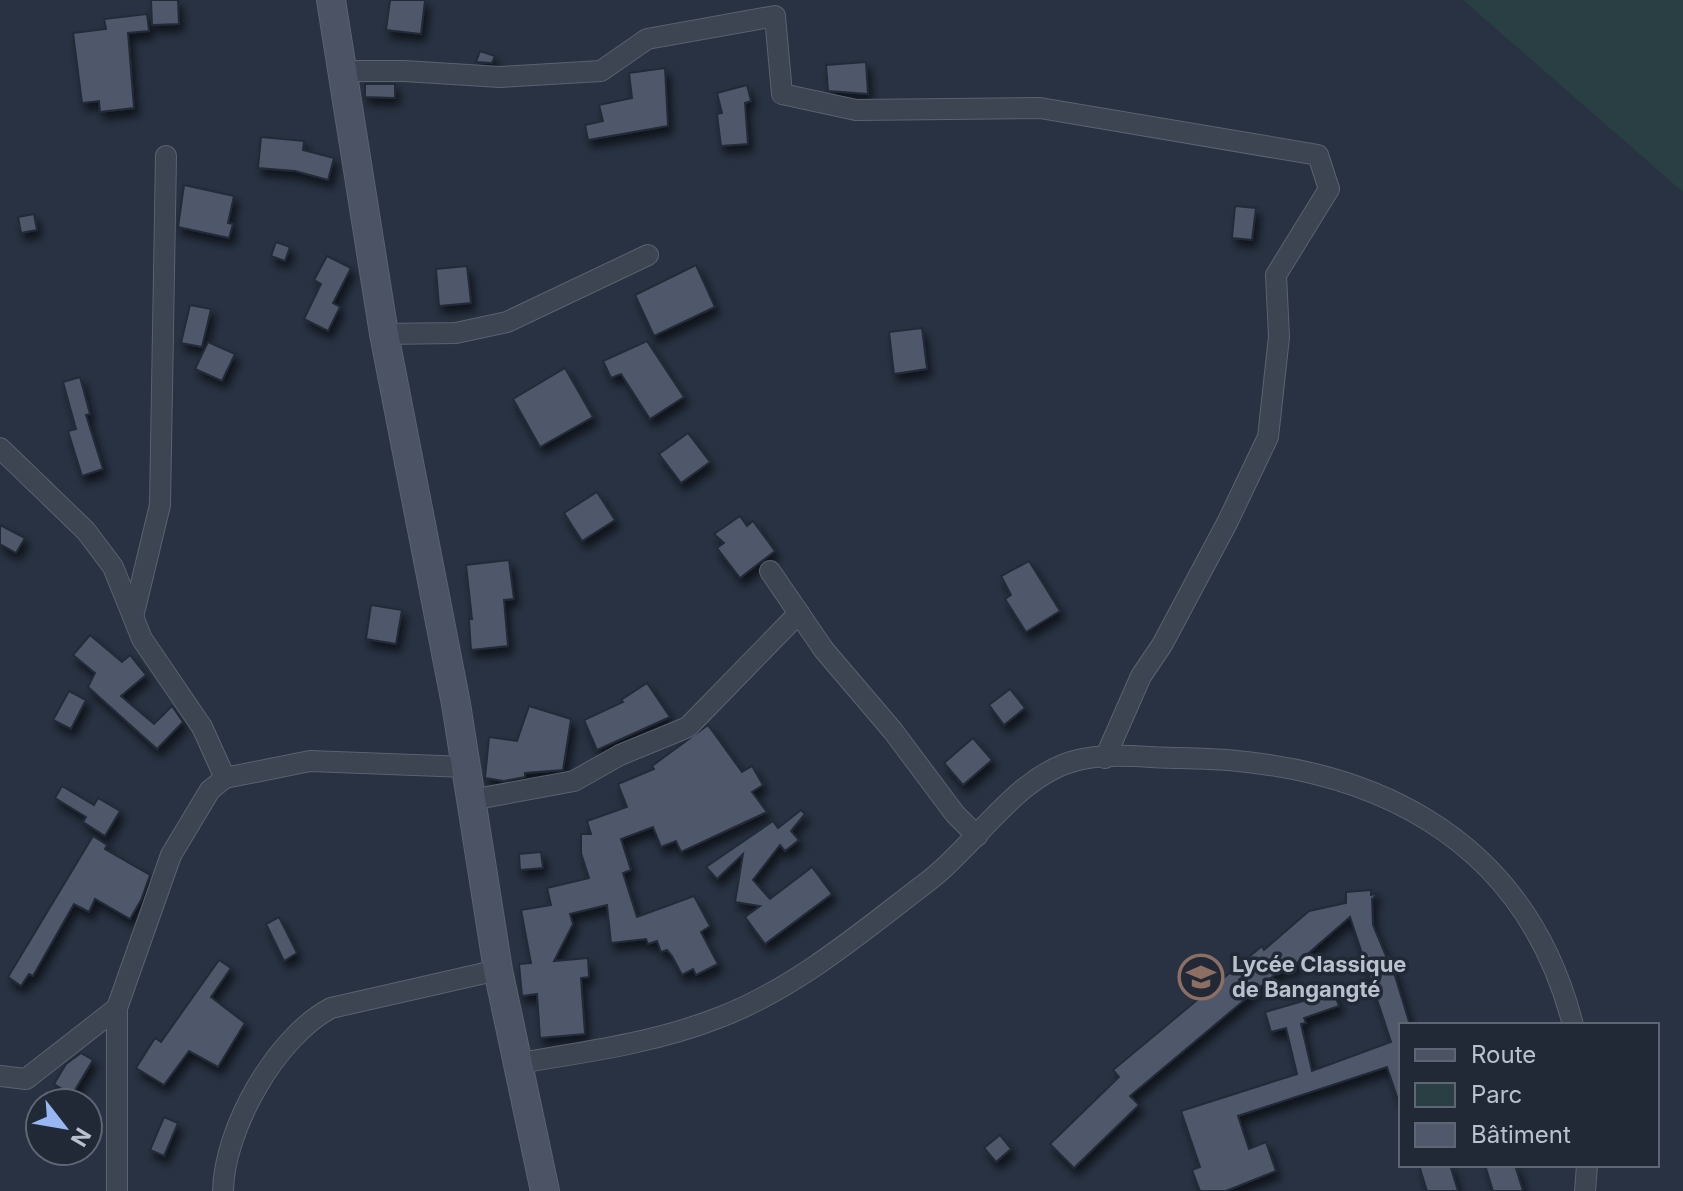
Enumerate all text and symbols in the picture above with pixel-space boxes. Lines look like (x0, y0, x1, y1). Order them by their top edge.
place label: Lycée Classique de Bangangté (1232, 951, 1406, 1002)
school or university icon: Lycée Classique de Bangangté (1177, 953, 1225, 1001)
legend (1399, 1023, 1659, 1167)
text: Route (1471, 1040, 1536, 1069)
text: Parc (1471, 1080, 1522, 1109)
north arrow (24, 1087, 104, 1167)
text: Bâtiment (1471, 1120, 1571, 1149)
text: N (66, 1123, 97, 1151)

